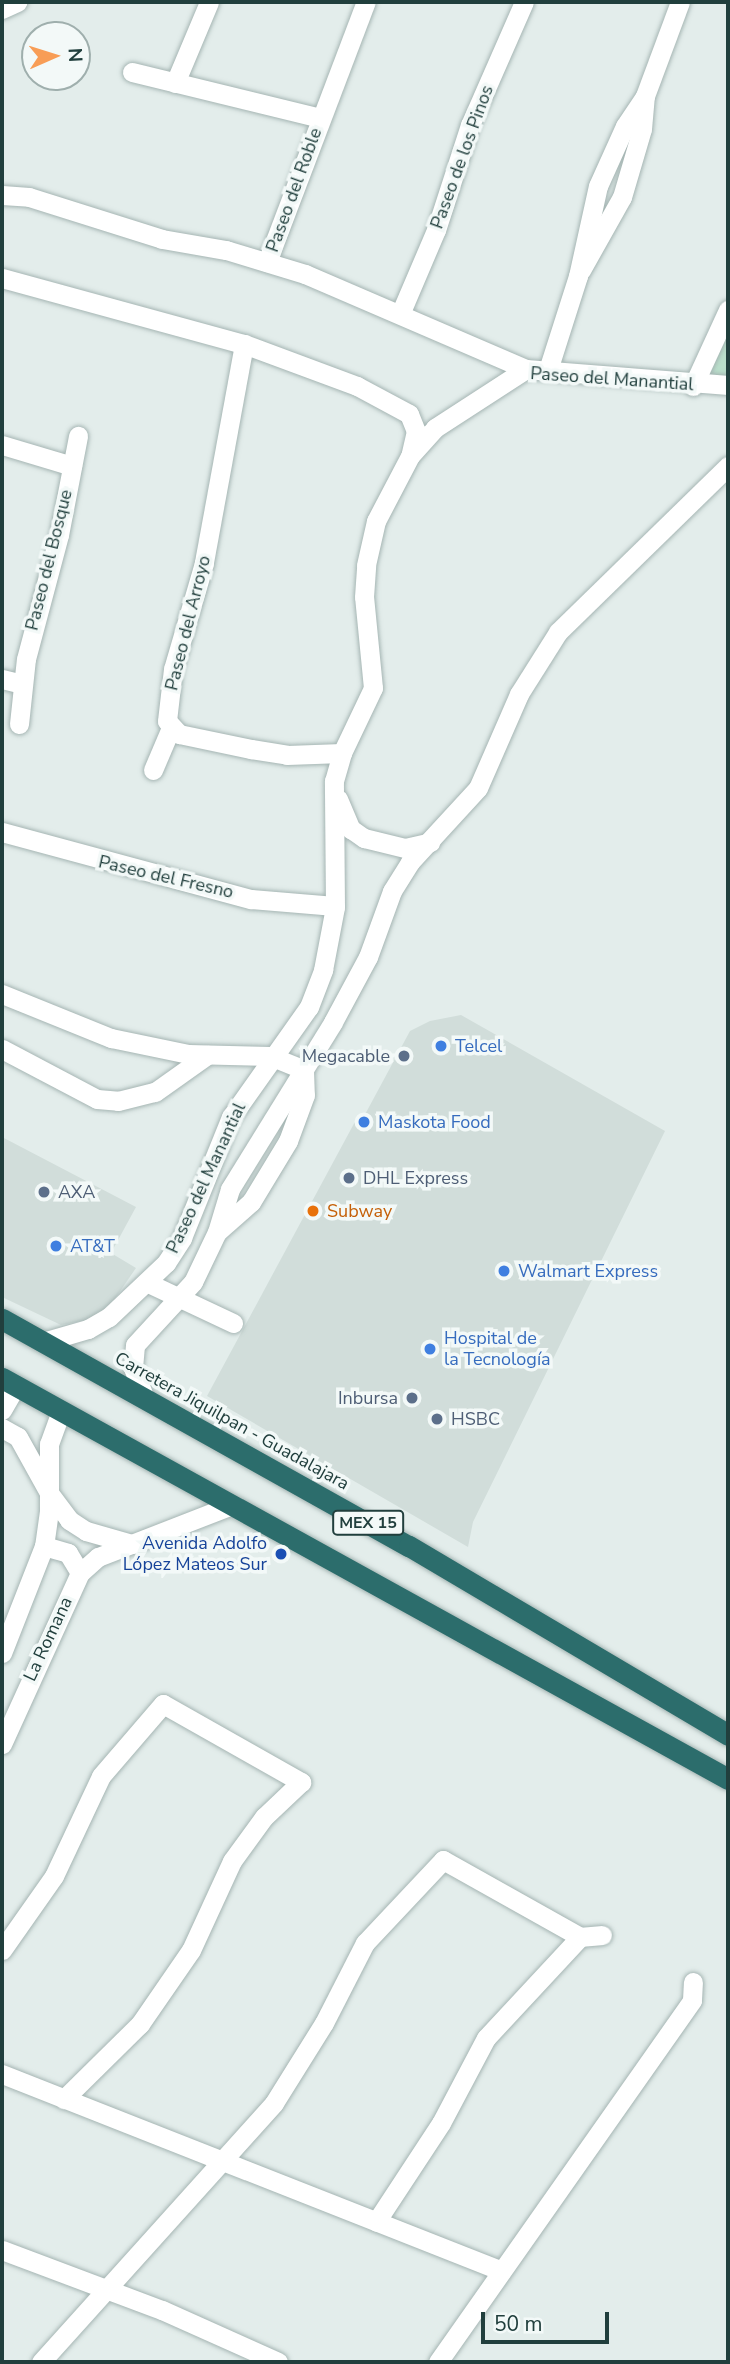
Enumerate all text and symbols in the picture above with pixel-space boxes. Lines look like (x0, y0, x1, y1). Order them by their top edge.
north arrow (21, 21, 91, 91)
text: N (62, 47, 88, 63)
street label: Paseo de los Pinos (426, 82, 498, 232)
street label: Paseo del Roble (262, 125, 326, 255)
street label: Paseo del Manantial (530, 363, 694, 395)
street label: Paseo del Bosque (21, 487, 77, 633)
street label: Paseo del Arroyo (161, 553, 215, 693)
street label: Paseo del Fresno (96, 851, 236, 903)
place label: Telcel (455, 1035, 502, 1057)
marker: Telcel (433, 1038, 449, 1054)
place label: Megacable (302, 1045, 390, 1067)
marker: Megacable (396, 1048, 412, 1064)
street label: Paseo del Manantial (162, 1099, 250, 1257)
place label: Maskota Food (378, 1111, 491, 1133)
marker: Maskota Food (356, 1114, 372, 1130)
place label: DHL Express (363, 1167, 468, 1189)
marker: DHL Express (341, 1170, 357, 1186)
place label: AXA (58, 1181, 95, 1203)
marker: AXA (36, 1184, 52, 1200)
place label: Subway (327, 1200, 392, 1222)
marker: Subway (305, 1203, 321, 1219)
place label: AT&T (70, 1235, 115, 1257)
marker: AT&T (48, 1238, 64, 1254)
place label: Walmart Express (518, 1260, 658, 1282)
marker: Walmart Express (496, 1263, 512, 1279)
place label: Hospital de la Tecnología (444, 1328, 551, 1370)
marker: Hospital de la Tecnología (422, 1341, 438, 1357)
street label: Carretera Jiquilpan - Guadalajara (111, 1347, 353, 1495)
place label: Inbursa (338, 1387, 398, 1409)
marker: Inbursa (404, 1390, 420, 1406)
place label: HSBC (451, 1408, 500, 1430)
marker: HSBC (429, 1411, 445, 1427)
road number: MEX 15 (331, 1511, 405, 1536)
place label: Avenida Adolfo López Mateos Sur (123, 1533, 267, 1576)
marker: Avenida Adolfo López Mateos Sur (273, 1546, 289, 1562)
street label: La Romana (19, 1593, 77, 1685)
scale bar (485, 2298, 613, 2342)
text: 50 m (494, 2310, 543, 2338)

